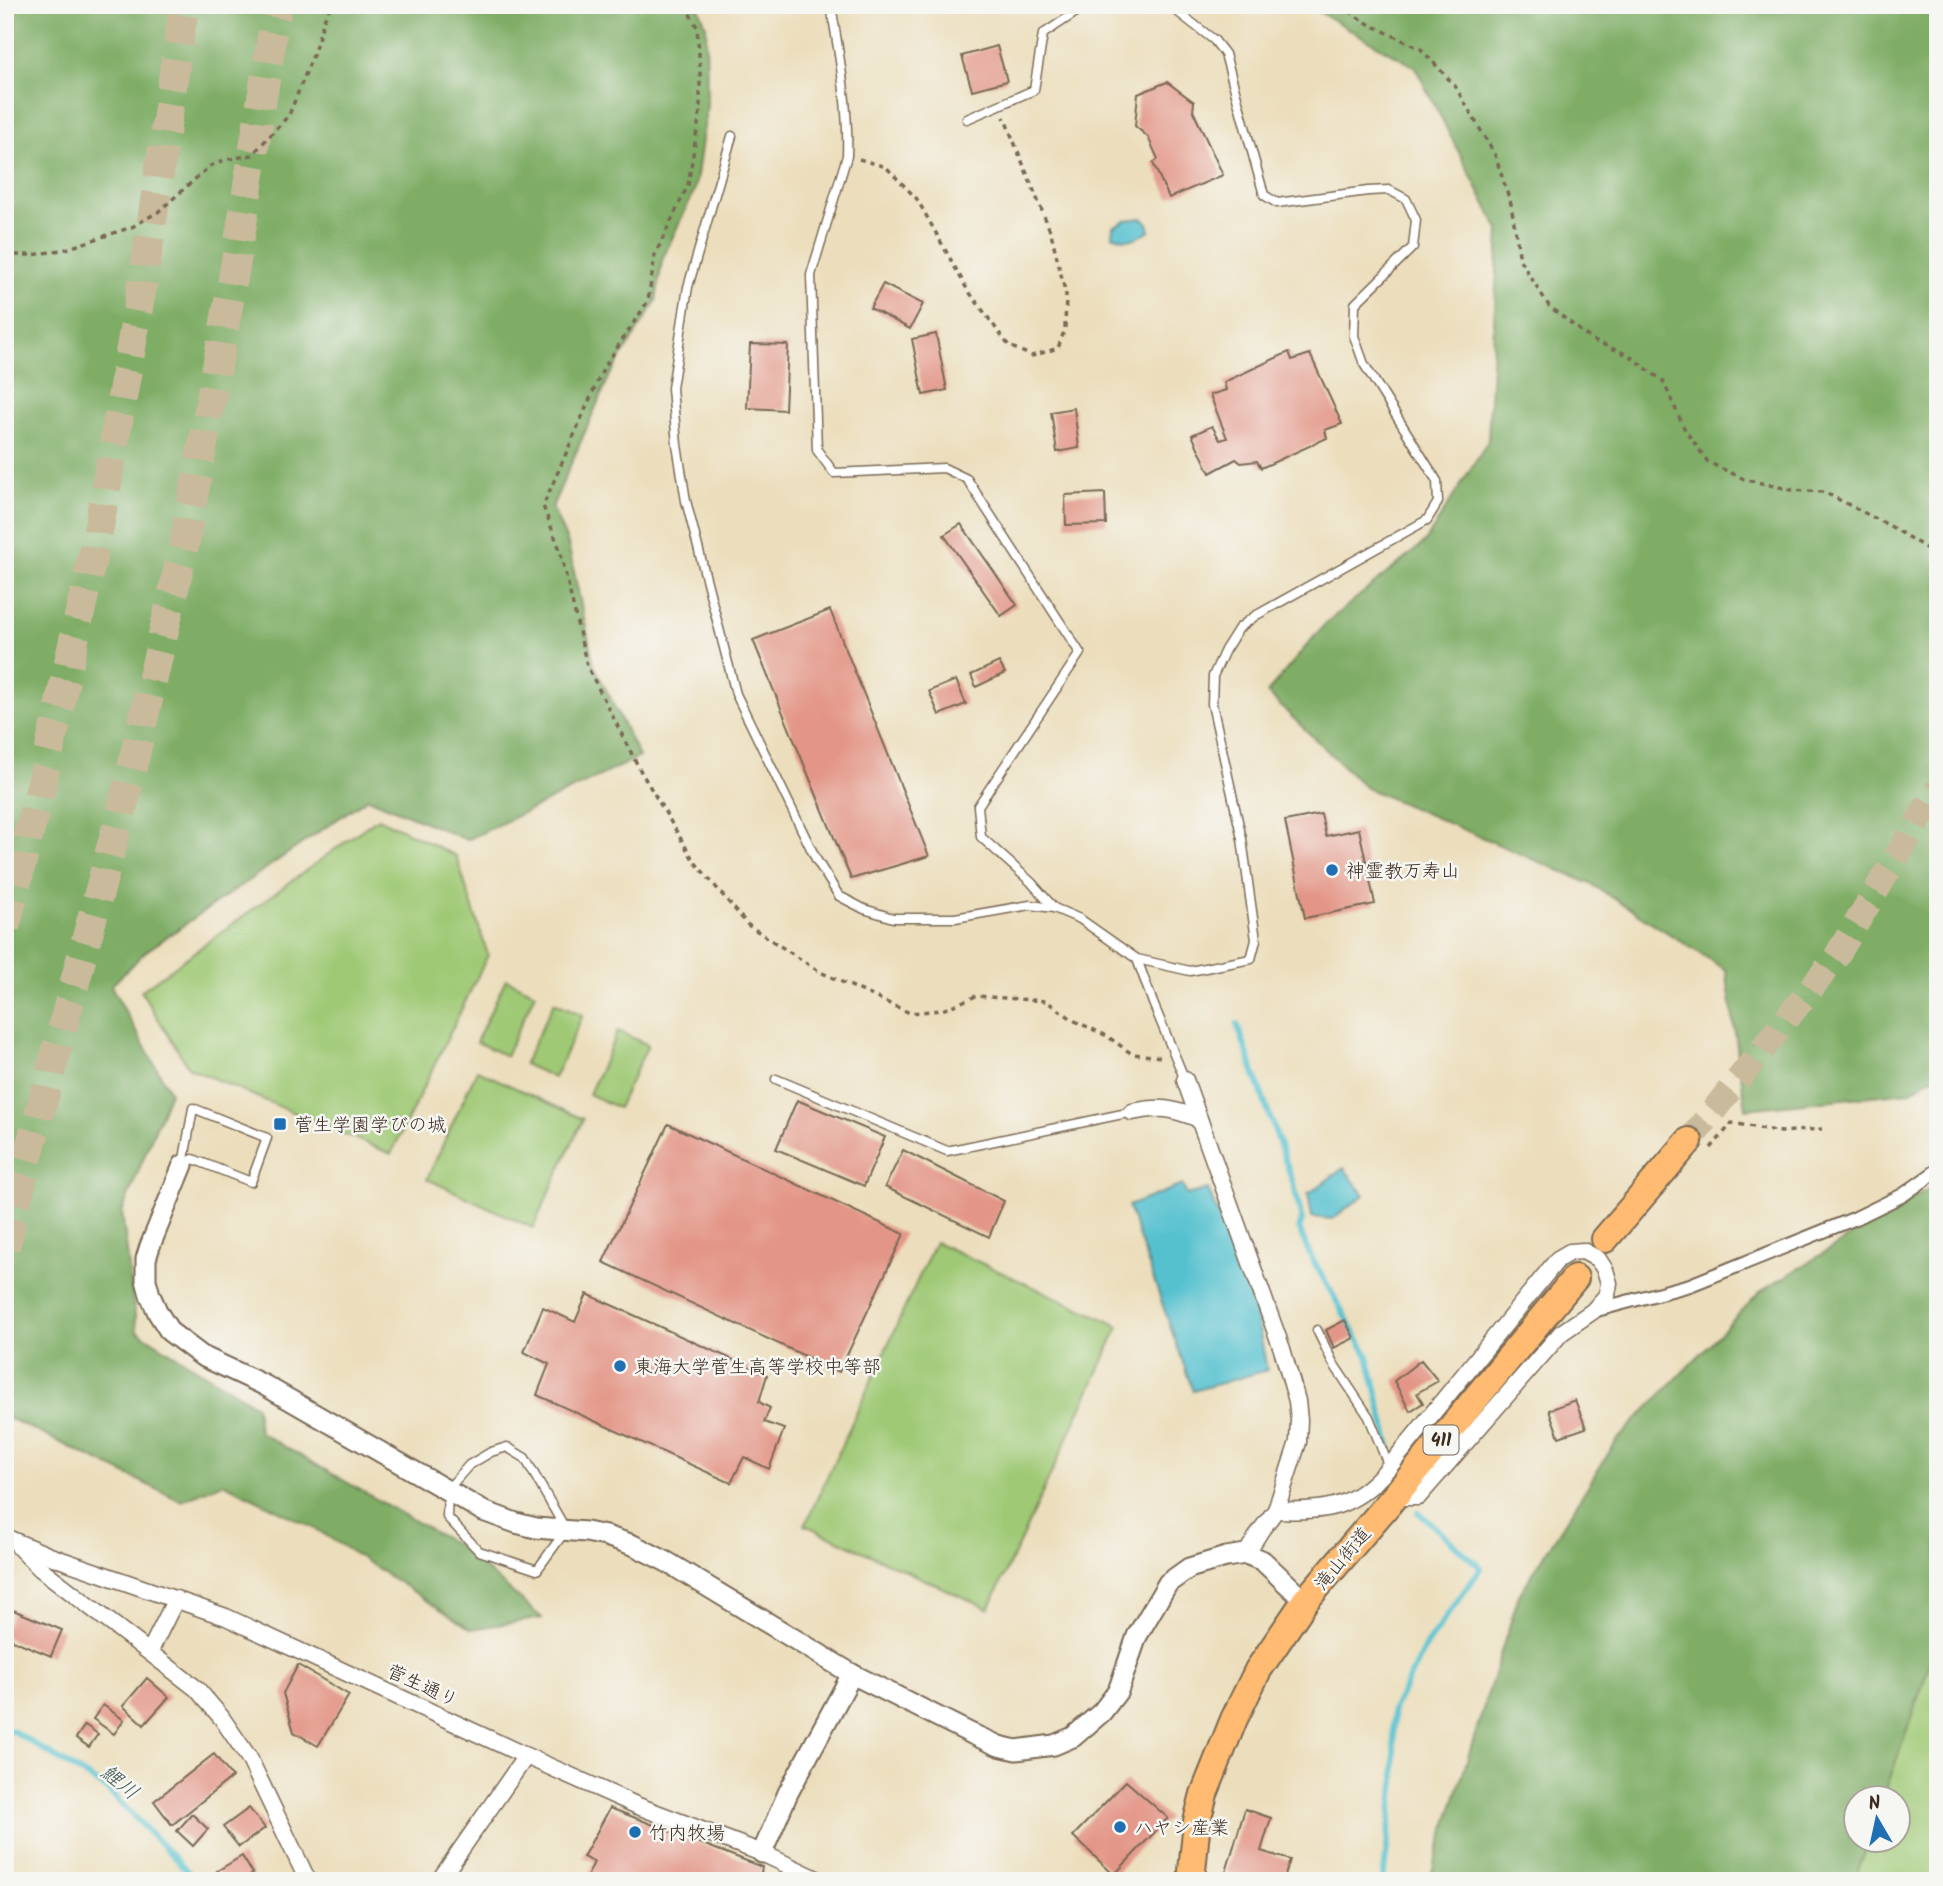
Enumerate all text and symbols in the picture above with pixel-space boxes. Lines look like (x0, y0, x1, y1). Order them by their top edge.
place label: 神霊教万寿山 (1346, 857, 1460, 887)
marker: 神霊教万寿山 (1324, 862, 1340, 878)
place label: 菅生学園学びの城 (294, 1111, 446, 1141)
marker: 菅生学園学びの城 (272, 1116, 288, 1132)
place label: 東海大学菅生高等学校中等部 (634, 1353, 881, 1383)
marker: 東海大学菅生高等学校中等部 (612, 1358, 628, 1374)
road number: 411 (1424, 1426, 1458, 1455)
street label: 滝山街道 (1308, 1521, 1379, 1598)
street label: 菅生通り (381, 1657, 463, 1716)
water label: 鯉川 (92, 1757, 146, 1809)
north arrow (1842, 1784, 1912, 1854)
text: N (1866, 1788, 1883, 1820)
place label: ハヤシ産業 (1134, 1814, 1229, 1844)
place label: 竹内牧場 (649, 1819, 725, 1849)
marker: ハヤシ産業 (1112, 1819, 1128, 1835)
marker: 竹内牧場 (627, 1824, 643, 1840)

